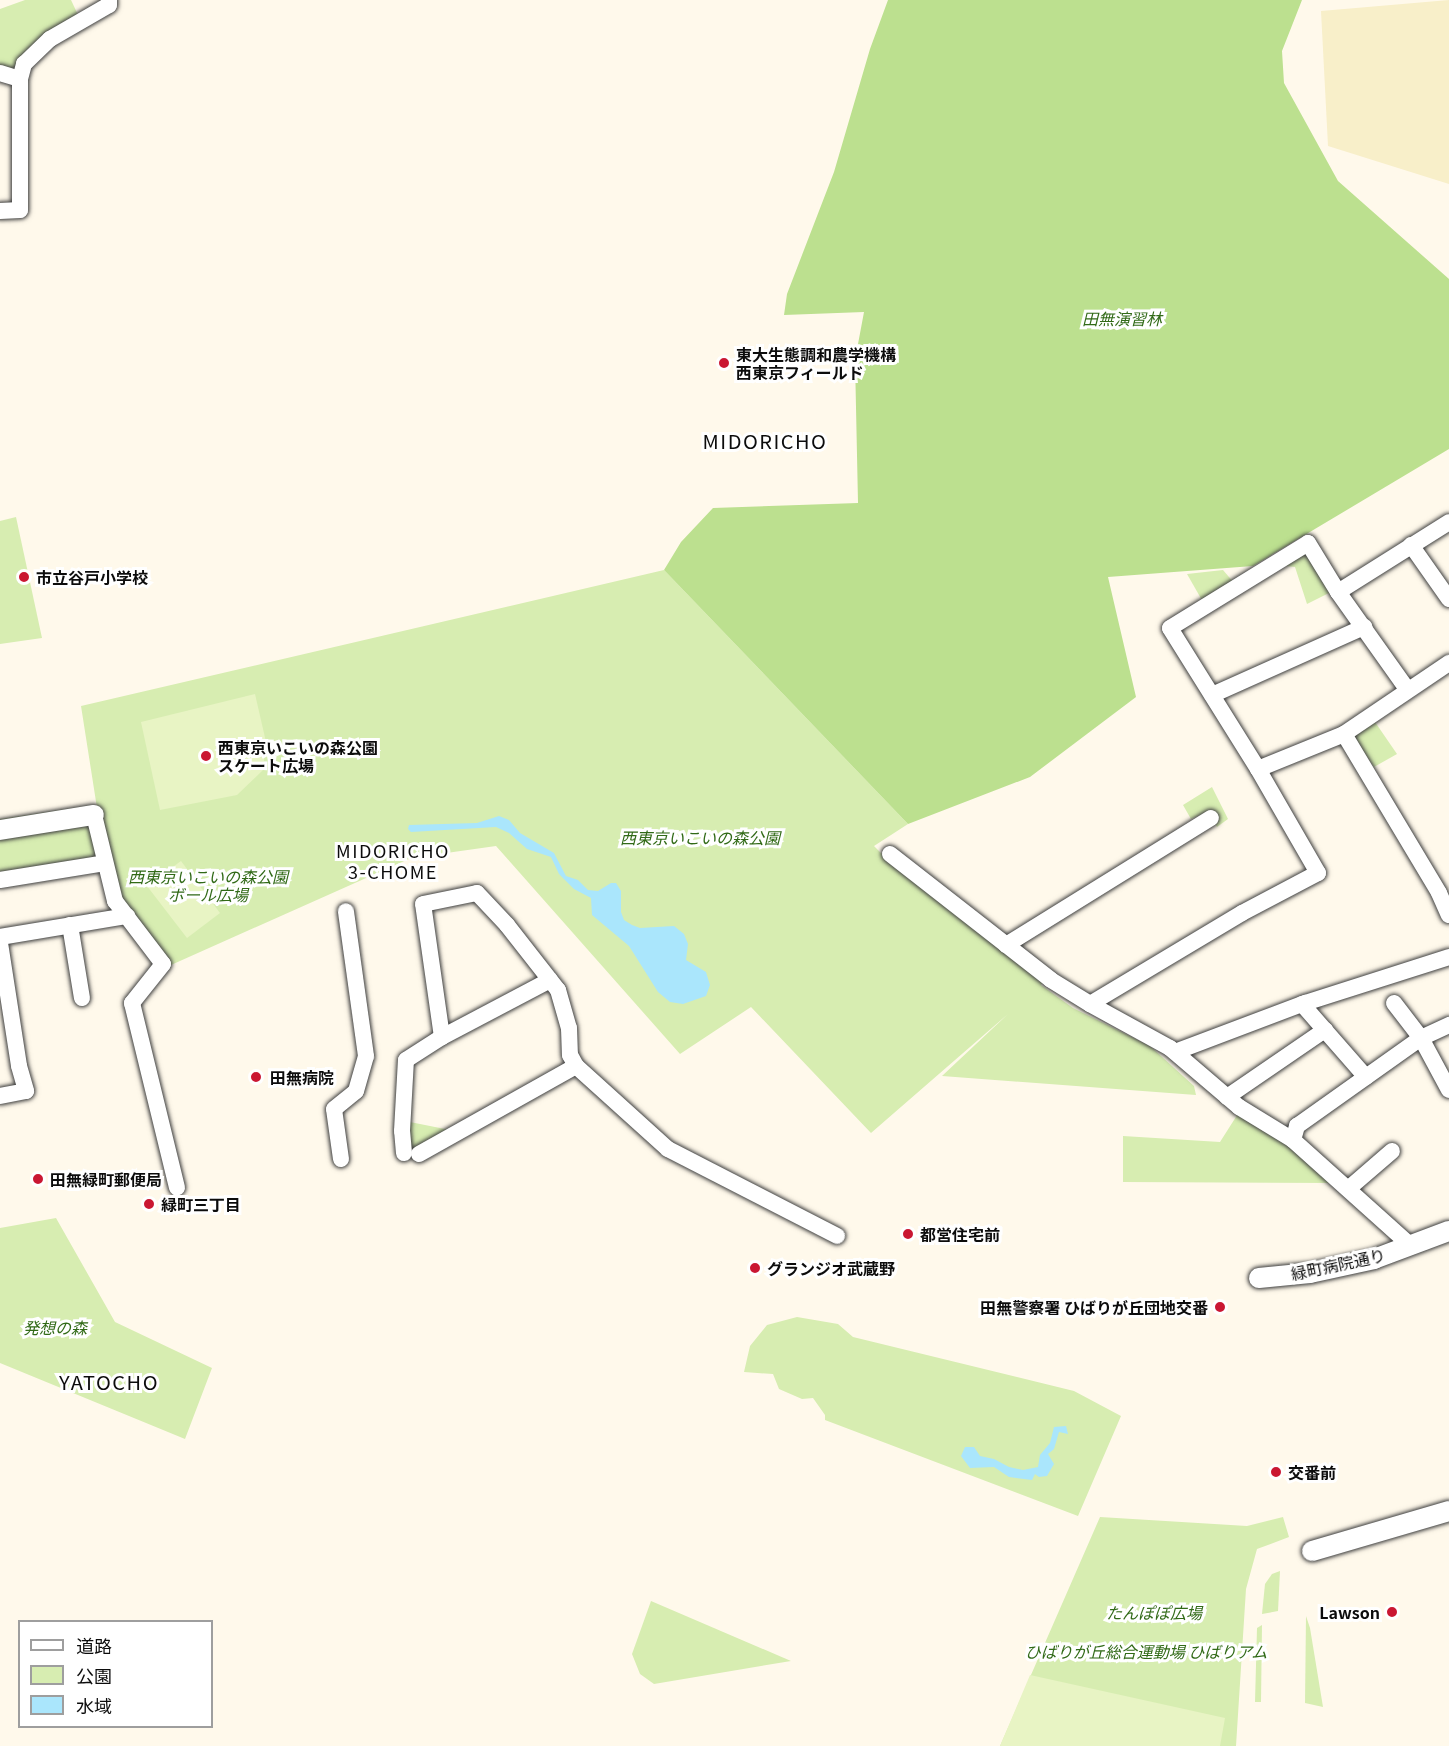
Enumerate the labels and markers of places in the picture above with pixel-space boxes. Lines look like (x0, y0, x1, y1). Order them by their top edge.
place label: 東大生態調和農学機構 西東京フィールド (736, 344, 896, 382)
marker: 東大生態調和農学機構 西東京フィールド (717, 356, 731, 370)
place label: 市立谷戸小学校 (36, 567, 148, 587)
marker: 市立谷戸小学校 (17, 570, 31, 584)
place label: 西東京いこいの森公園 スケート広場 (218, 737, 378, 775)
marker: 西東京いこいの森公園 スケート広場 (199, 749, 213, 763)
place label: 田無病院 (270, 1067, 334, 1087)
marker: 田無病院 (247, 1068, 265, 1086)
place label: 田無緑町郵便局 (50, 1169, 162, 1189)
marker: 田無緑町郵便局 (31, 1172, 45, 1186)
place label: 緑町三丁目 (161, 1194, 241, 1214)
marker: 緑町三丁目 (142, 1197, 156, 1211)
place label: 都営住宅前 (920, 1224, 1000, 1244)
marker: 都営住宅前 (901, 1227, 915, 1241)
place label: グランジオ武蔵野 (767, 1258, 895, 1278)
marker: グランジオ武蔵野 (748, 1261, 762, 1275)
place label: 田無警察署 ひばりが丘団地交番 (980, 1297, 1208, 1317)
marker: 田無警察署 ひばりが丘団地交番 (1213, 1300, 1227, 1314)
place label: 交番前 (1288, 1462, 1336, 1482)
marker: 交番前 (1269, 1465, 1283, 1479)
place label: Lawson (1319, 1602, 1380, 1622)
marker: Lawson (1385, 1605, 1399, 1619)

